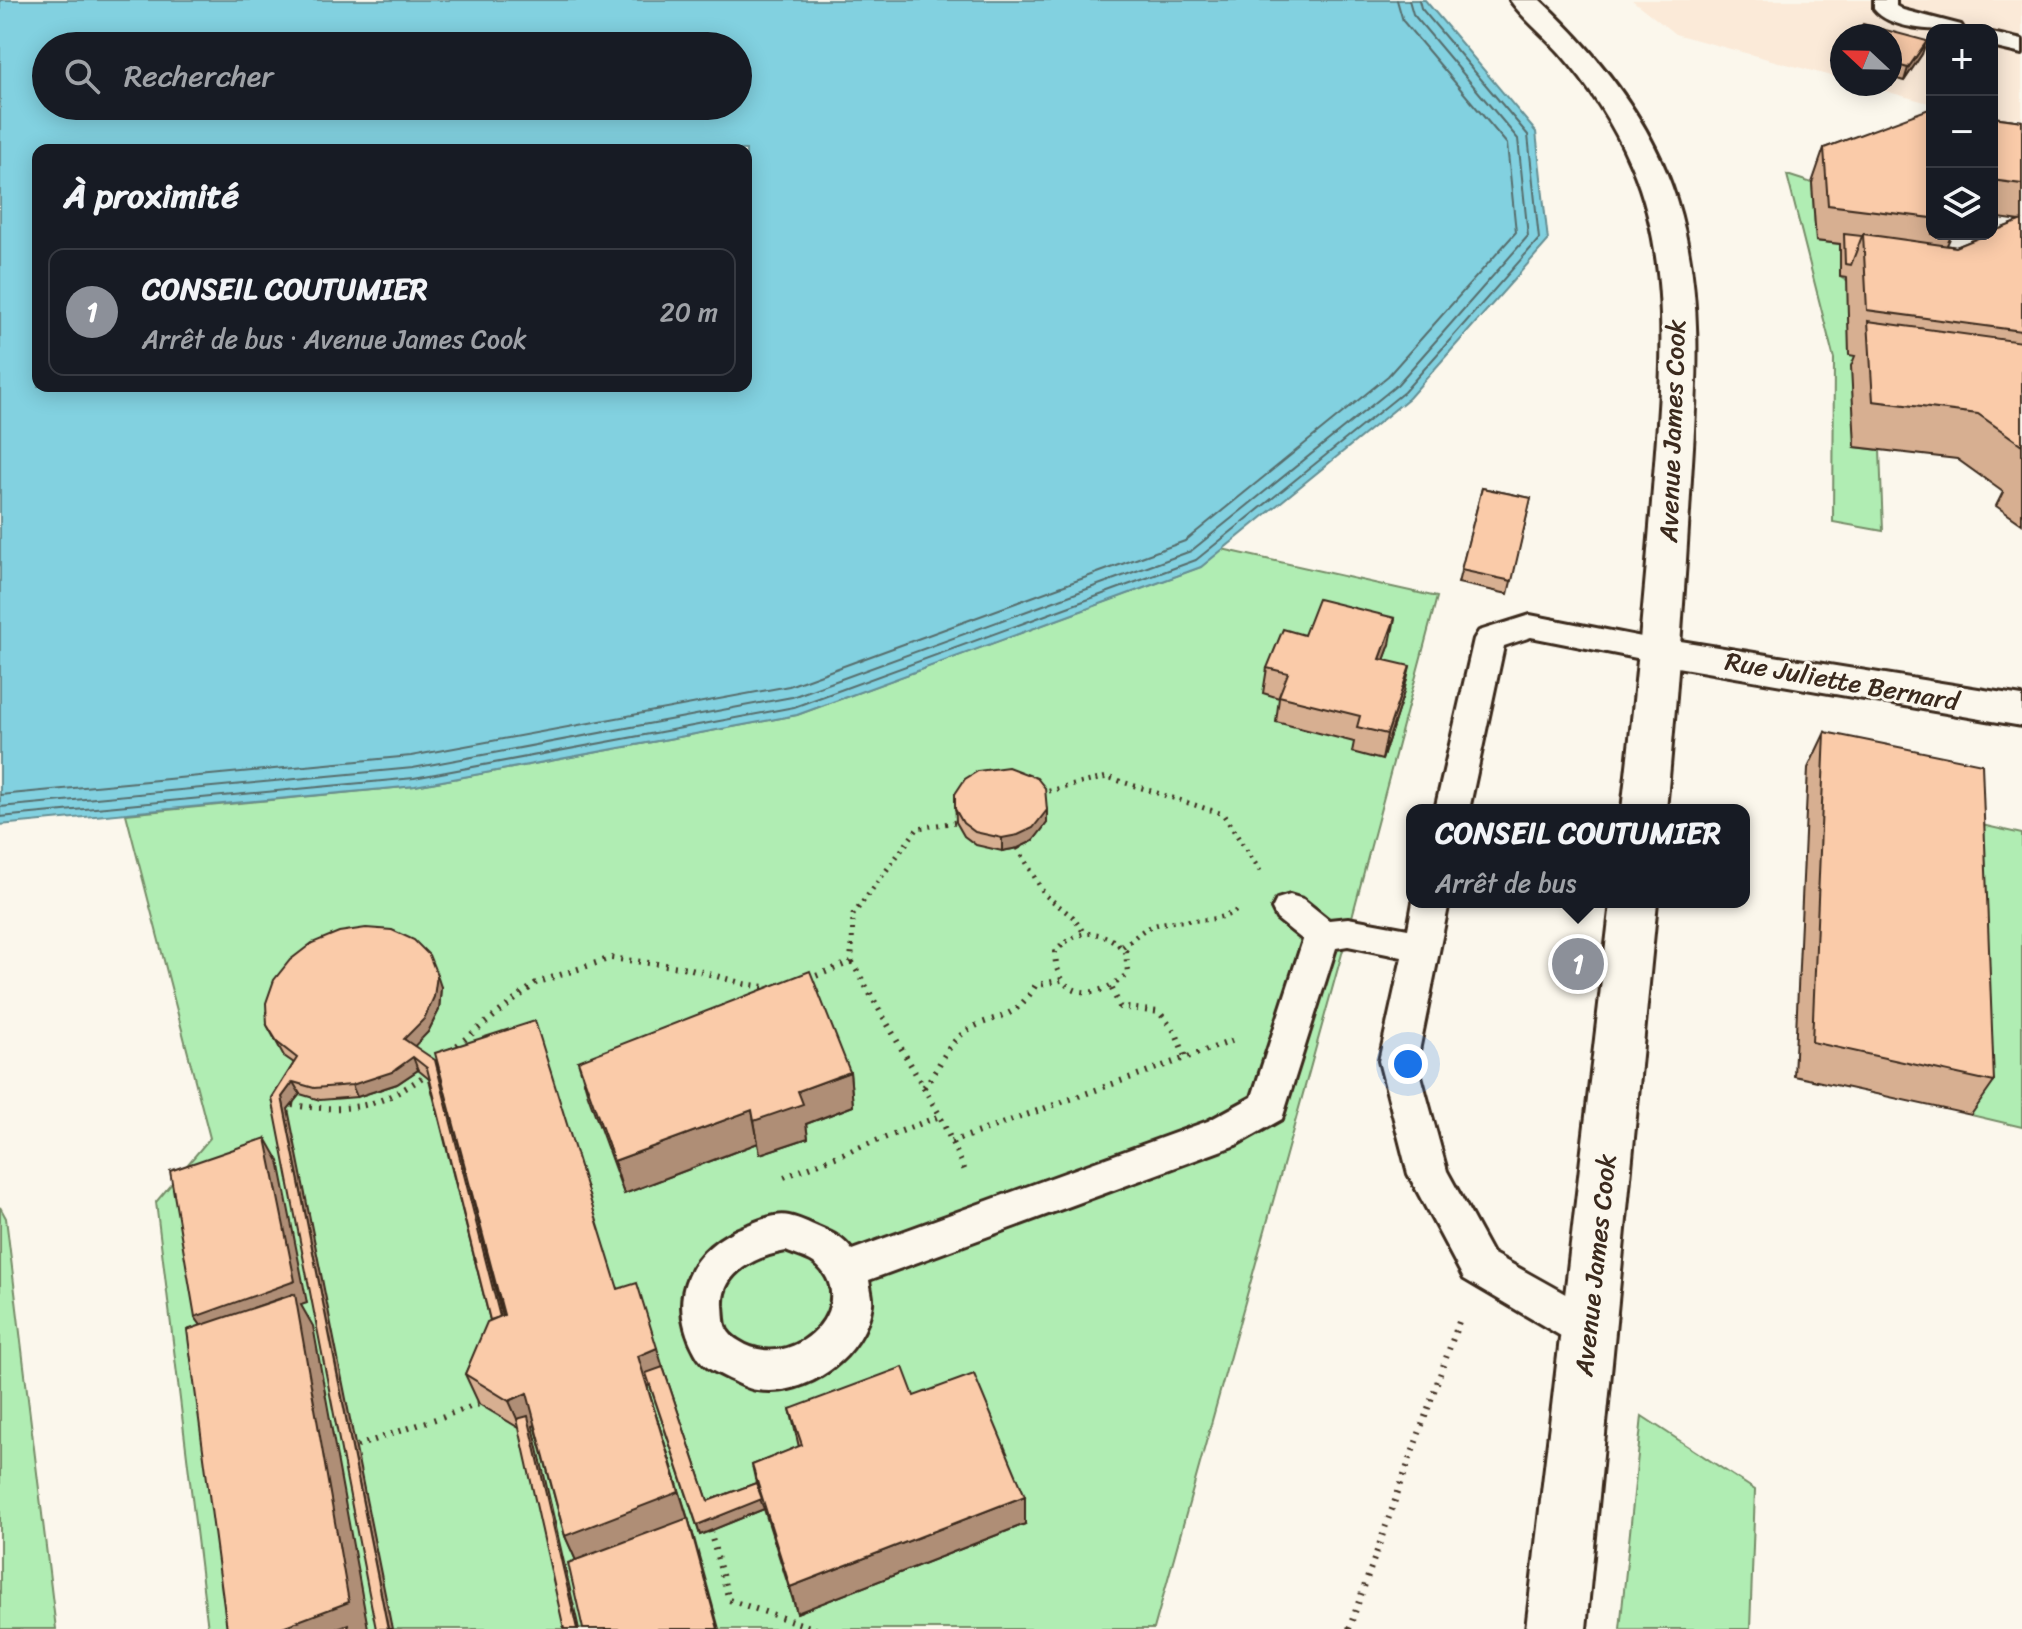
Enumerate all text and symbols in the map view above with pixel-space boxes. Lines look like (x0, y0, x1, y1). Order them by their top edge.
north arrow (1830, 24, 1902, 96)
map controls (1926, 24, 1998, 240)
button: + (1926, 24, 1998, 96)
search box (32, 32, 752, 120)
text: Rechercher (124, 49, 274, 103)
icon: search (60, 54, 104, 98)
button: − (1926, 96, 1998, 168)
text: À proximité (64, 166, 239, 226)
button: layers (1926, 168, 1998, 240)
text: CONSEIL COUTUMIER (142, 262, 428, 316)
text: 1 (86, 289, 98, 335)
text: 20 m (660, 289, 718, 335)
text: Arrêt de bus · Avenue James Cook (142, 316, 527, 362)
street label: Avenue James Cook (1645, 318, 1699, 544)
street label: Rue Juliette Bernard (1722, 638, 1965, 725)
popup (1406, 804, 1750, 908)
text: CONSEIL COUTUMIER (1435, 806, 1721, 860)
text: Arrêt de bus (1435, 860, 1576, 906)
pin: 1 (1552, 934, 1604, 994)
your location (1388, 1044, 1428, 1084)
street label: Avenue James Cook (1560, 1151, 1630, 1379)

